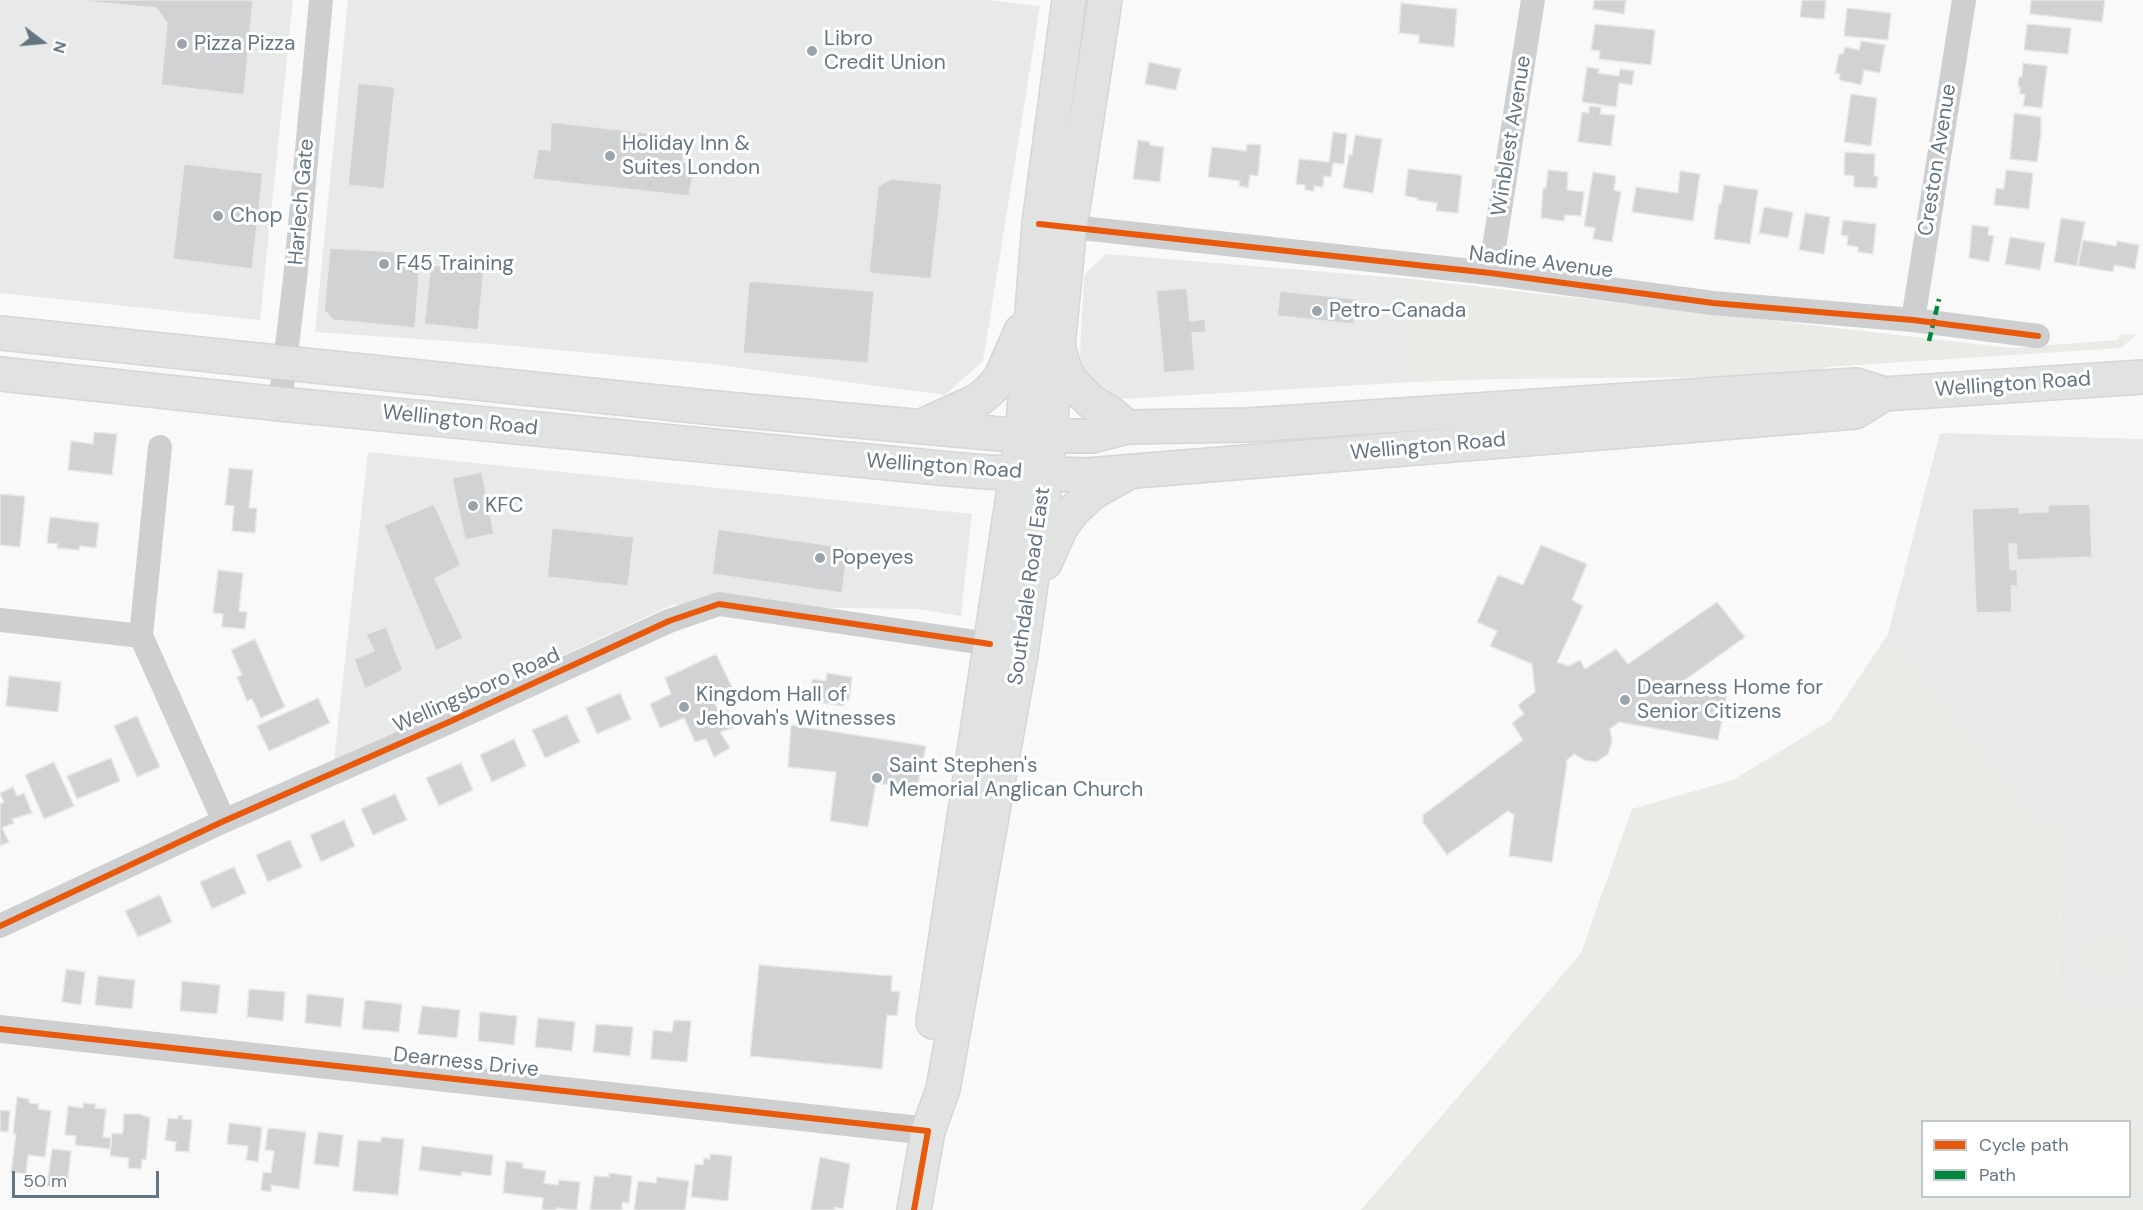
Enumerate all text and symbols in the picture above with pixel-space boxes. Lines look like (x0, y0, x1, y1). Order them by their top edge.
north arrow (12, 12, 72, 72)
place label: Libro Credit Union (824, 26, 946, 76)
place label: Pizza Pizza (194, 31, 295, 57)
marker: Pizza Pizza (175, 37, 189, 51)
text: N (48, 39, 71, 56)
marker: Libro Credit Union (805, 44, 819, 58)
street label: Winblest Avenue (1487, 54, 1537, 218)
street label: Creston Avenue (1914, 82, 1962, 238)
place label: Holiday Inn & Suites London (622, 131, 760, 181)
street label: Harlech Gate (284, 138, 320, 266)
marker: Holiday Inn & Suites London (603, 149, 617, 163)
place label: Chop (230, 203, 283, 229)
marker: Chop (211, 209, 225, 223)
street label: Nadine Avenue (1467, 242, 1615, 284)
place label: F45 Training (396, 251, 514, 277)
marker: F45 Training (377, 257, 391, 271)
place label: Petro-Canada (1329, 298, 1466, 324)
marker: Petro-Canada (1310, 304, 1324, 318)
street label: Wellington Road (1934, 367, 2092, 403)
street label: Wellington Road (381, 400, 539, 442)
street label: Wellington Road (1349, 428, 1507, 466)
street label: Wellington Road (865, 449, 1023, 485)
street label: Southdale Road East (1004, 485, 1056, 687)
place label: KFC (485, 493, 524, 519)
marker: KFC (466, 499, 480, 513)
place label: Popeyes (832, 545, 914, 571)
marker: Popeyes (813, 551, 827, 565)
street label: Wellingsboro Road (390, 643, 564, 739)
place label: Dearness Home for Senior Citizens (1637, 675, 1823, 725)
place label: Kingdom Hall of Jehovah's Witnesses (696, 682, 896, 732)
marker: Dearness Home for Senior Citizens (1618, 693, 1632, 707)
marker: Kingdom Hall of Jehovah's Witnesses (677, 700, 691, 714)
place label: Saint Stephen's Memorial Anglican Church (889, 753, 1143, 803)
marker: Saint Stephen's Memorial Anglican Church (870, 771, 884, 785)
street label: Dearness Drive (392, 1043, 540, 1083)
legend (1921, 1120, 2131, 1198)
text: Cycle path (1979, 1133, 2069, 1157)
scale bar (15, 1159, 162, 1197)
text: Path (1979, 1163, 2016, 1187)
text: 50 m (23, 1169, 67, 1193)

